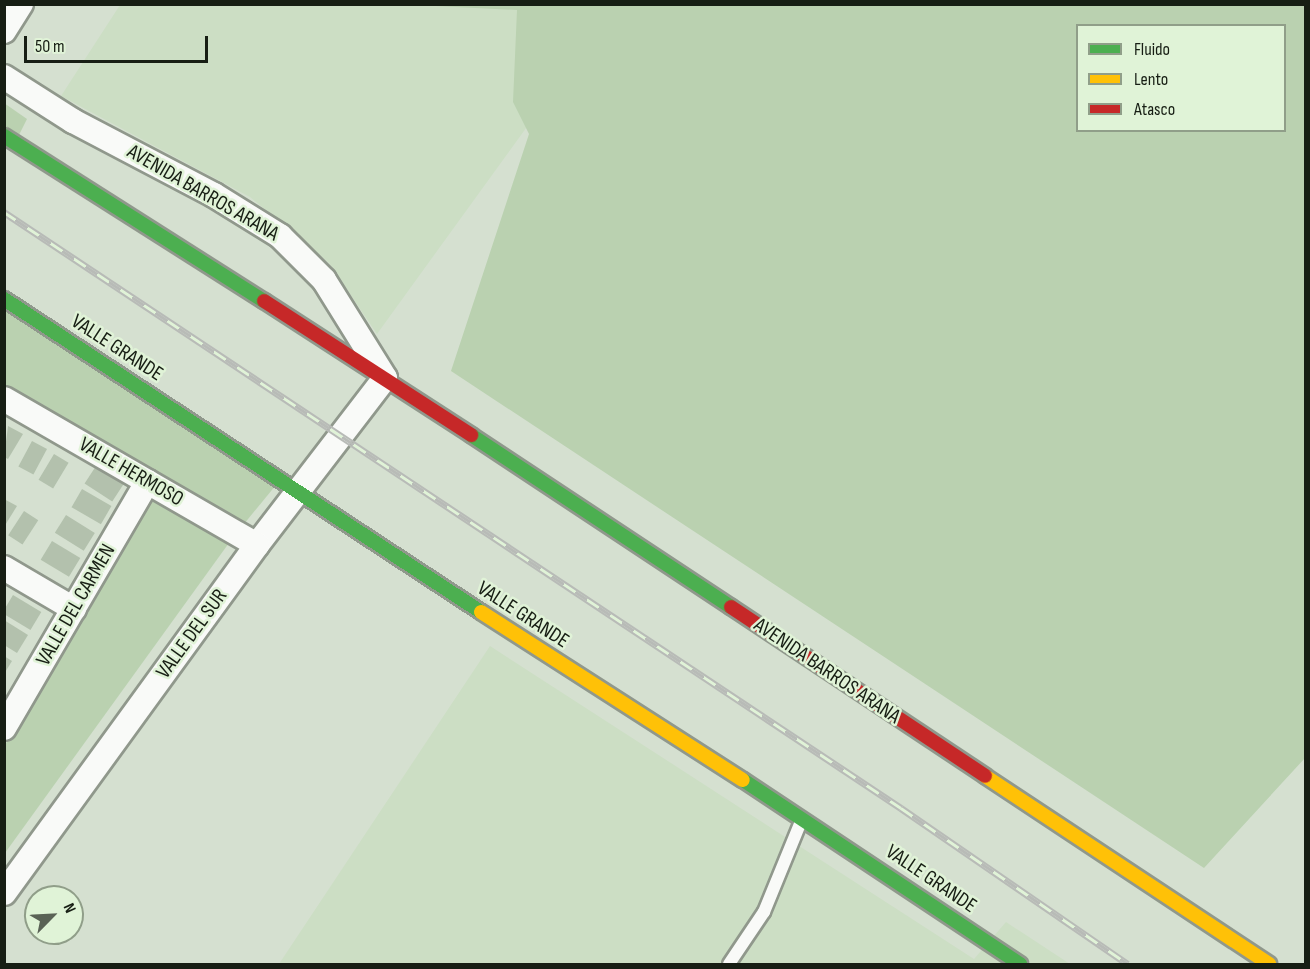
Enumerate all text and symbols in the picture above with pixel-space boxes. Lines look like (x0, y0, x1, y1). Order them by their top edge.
scale bar (27, 24, 212, 62)
legend (1076, 24, 1286, 132)
text: 50 m (35, 36, 65, 57)
text: Fluido (1134, 39, 1170, 60)
text: Lento (1134, 69, 1168, 90)
text: Atasco (1134, 99, 1175, 120)
street label: AVENIDA BARROS ARANA (123, 139, 283, 247)
street label: VALLE GRANDE (66, 309, 168, 387)
street label: VALLE HERMOSO (74, 432, 188, 512)
street label: VALLE DEL CARMEN (31, 540, 121, 670)
street label: VALLE GRANDE (472, 576, 574, 654)
street label: VALLE DEL SUR (151, 584, 233, 684)
street label: AVENIDA BARROS ARANA (749, 613, 905, 729)
street label: VALLE GRANDE (881, 839, 981, 919)
north arrow (24, 885, 84, 945)
text: N (59, 901, 79, 916)

